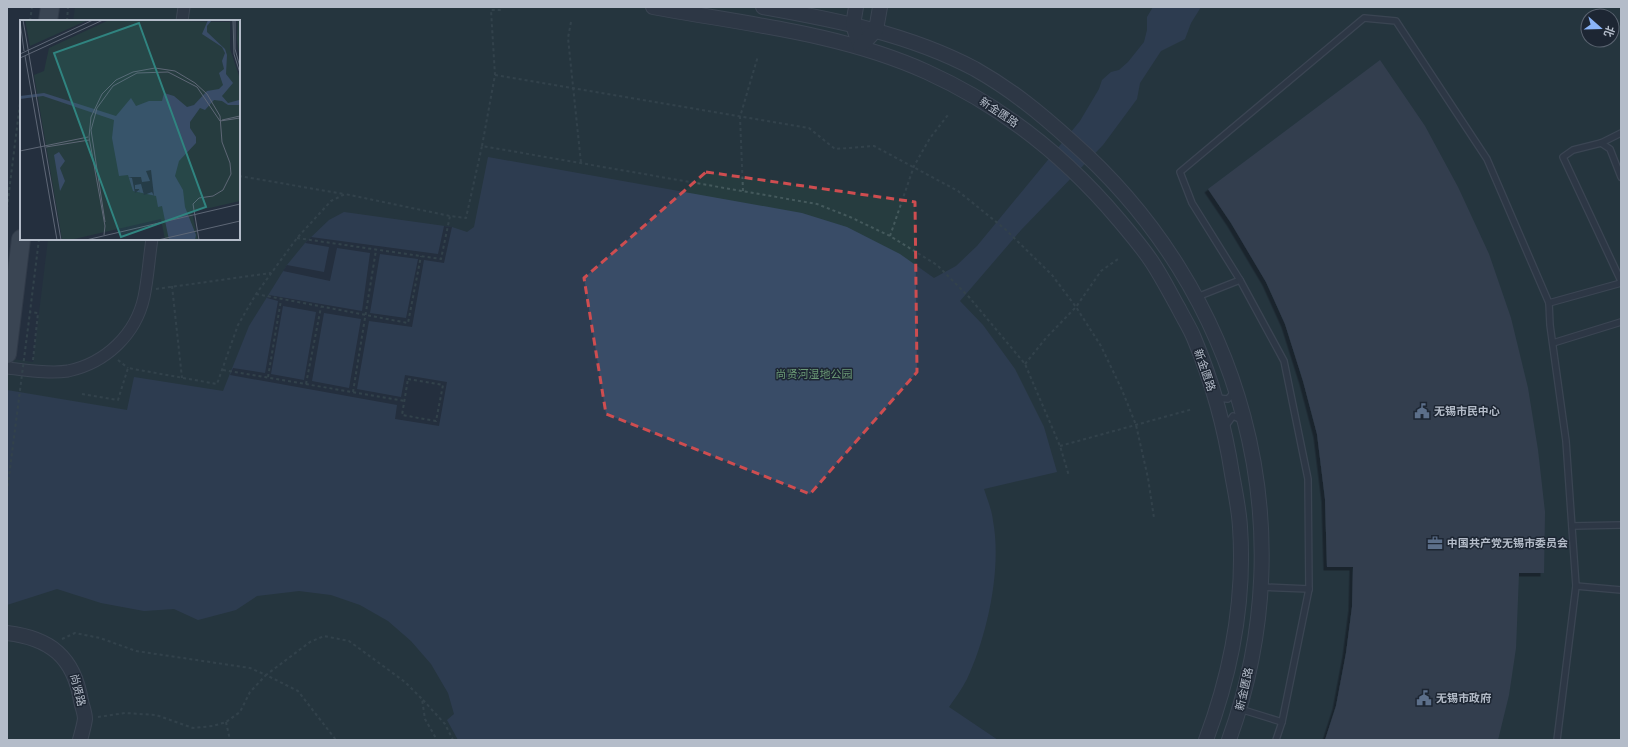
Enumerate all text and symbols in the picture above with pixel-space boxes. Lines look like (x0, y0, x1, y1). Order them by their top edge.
north arrow (1580, 8, 1620, 48)
inset map (20, 20, 240, 240)
text: 北 (1602, 24, 1617, 39)
street label: 新金匮路 (977, 95, 1021, 129)
street label: 新金匮路 (1192, 347, 1218, 393)
park label: 尚贤河湿地公园 (776, 368, 853, 380)
public building icon: 无锡市民中心 (1413, 402, 1431, 420)
place label: 无锡市民中心 (1434, 405, 1500, 417)
office icon: 中国共产党无锡市委员会 (1426, 534, 1444, 552)
place label: 中国共产党无锡市委员会 (1447, 537, 1568, 549)
street label: 新金匮路 (1233, 666, 1255, 712)
street label: 尚贤路 (68, 673, 88, 707)
public building icon: 无锡市政府 (1415, 689, 1433, 707)
place label: 无锡市政府 (1436, 692, 1491, 704)

